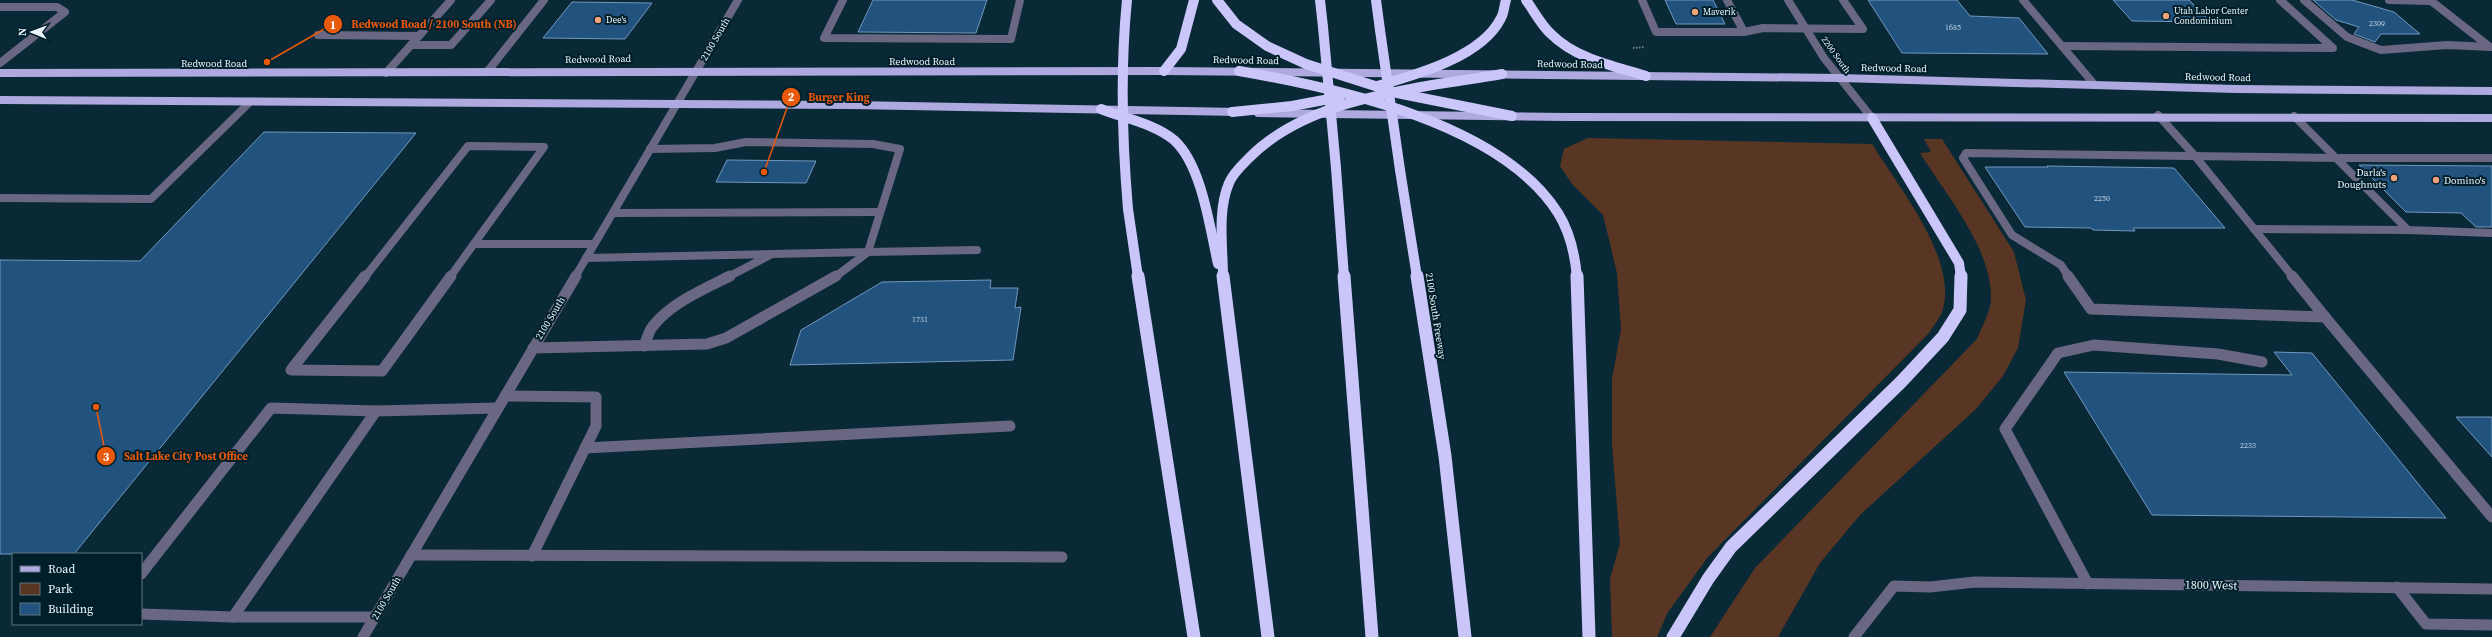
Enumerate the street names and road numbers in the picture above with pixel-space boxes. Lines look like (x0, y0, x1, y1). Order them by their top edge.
street label: 2100 South (697, 15, 733, 63)
street label: 2200 South (1818, 34, 1854, 76)
street label: Redwood Road (565, 52, 632, 66)
street label: Redwood Road (1213, 53, 1280, 67)
street label: Redwood Road (889, 55, 955, 68)
street label: Redwood Road (181, 57, 247, 70)
street label: Redwood Road (1537, 57, 1604, 71)
street label: Redwood Road (1861, 61, 1928, 75)
street label: Redwood Road (2185, 70, 2252, 84)
street label: 2100 South Freeway (1423, 272, 1449, 361)
street label: 2100 South (532, 294, 568, 342)
street label: 2100 South (368, 574, 404, 622)
street label: 1800 West (2185, 577, 2237, 593)

